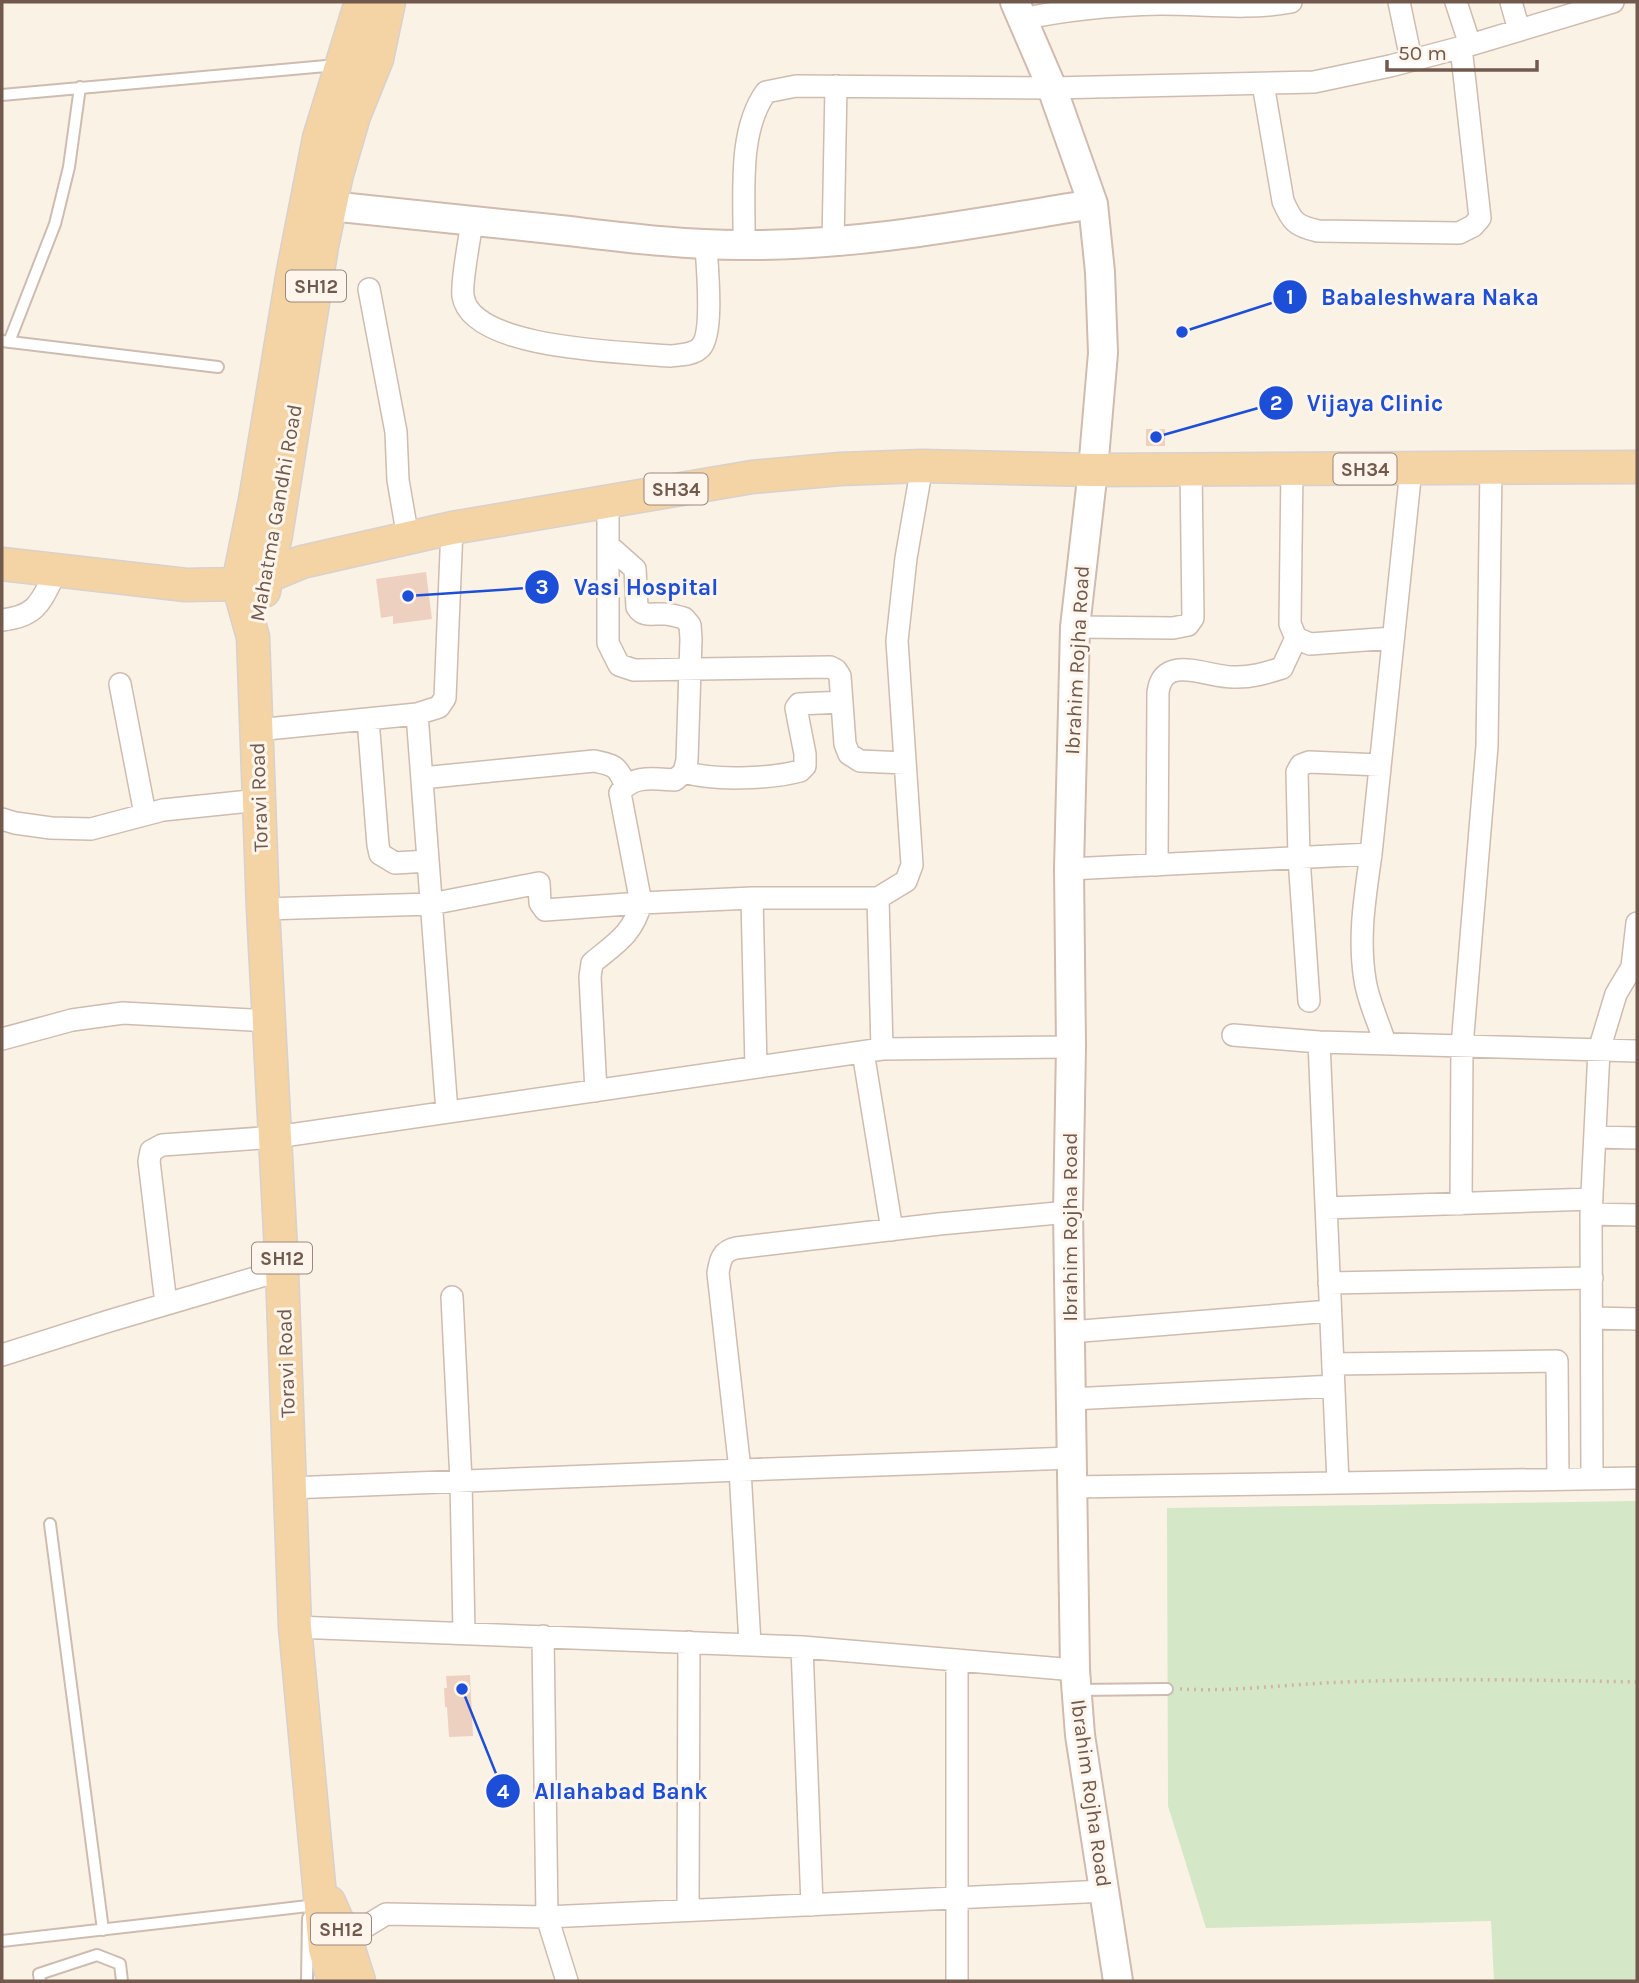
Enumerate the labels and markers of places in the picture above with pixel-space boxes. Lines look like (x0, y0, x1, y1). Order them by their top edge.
callout: Babaleshwara Naka (1272, 275, 1553, 319)
callout: Vijaya Clinic (1258, 381, 1458, 425)
callout: Vasi Hospital (525, 565, 732, 609)
callout: Allahabad Bank (486, 1769, 722, 1813)

